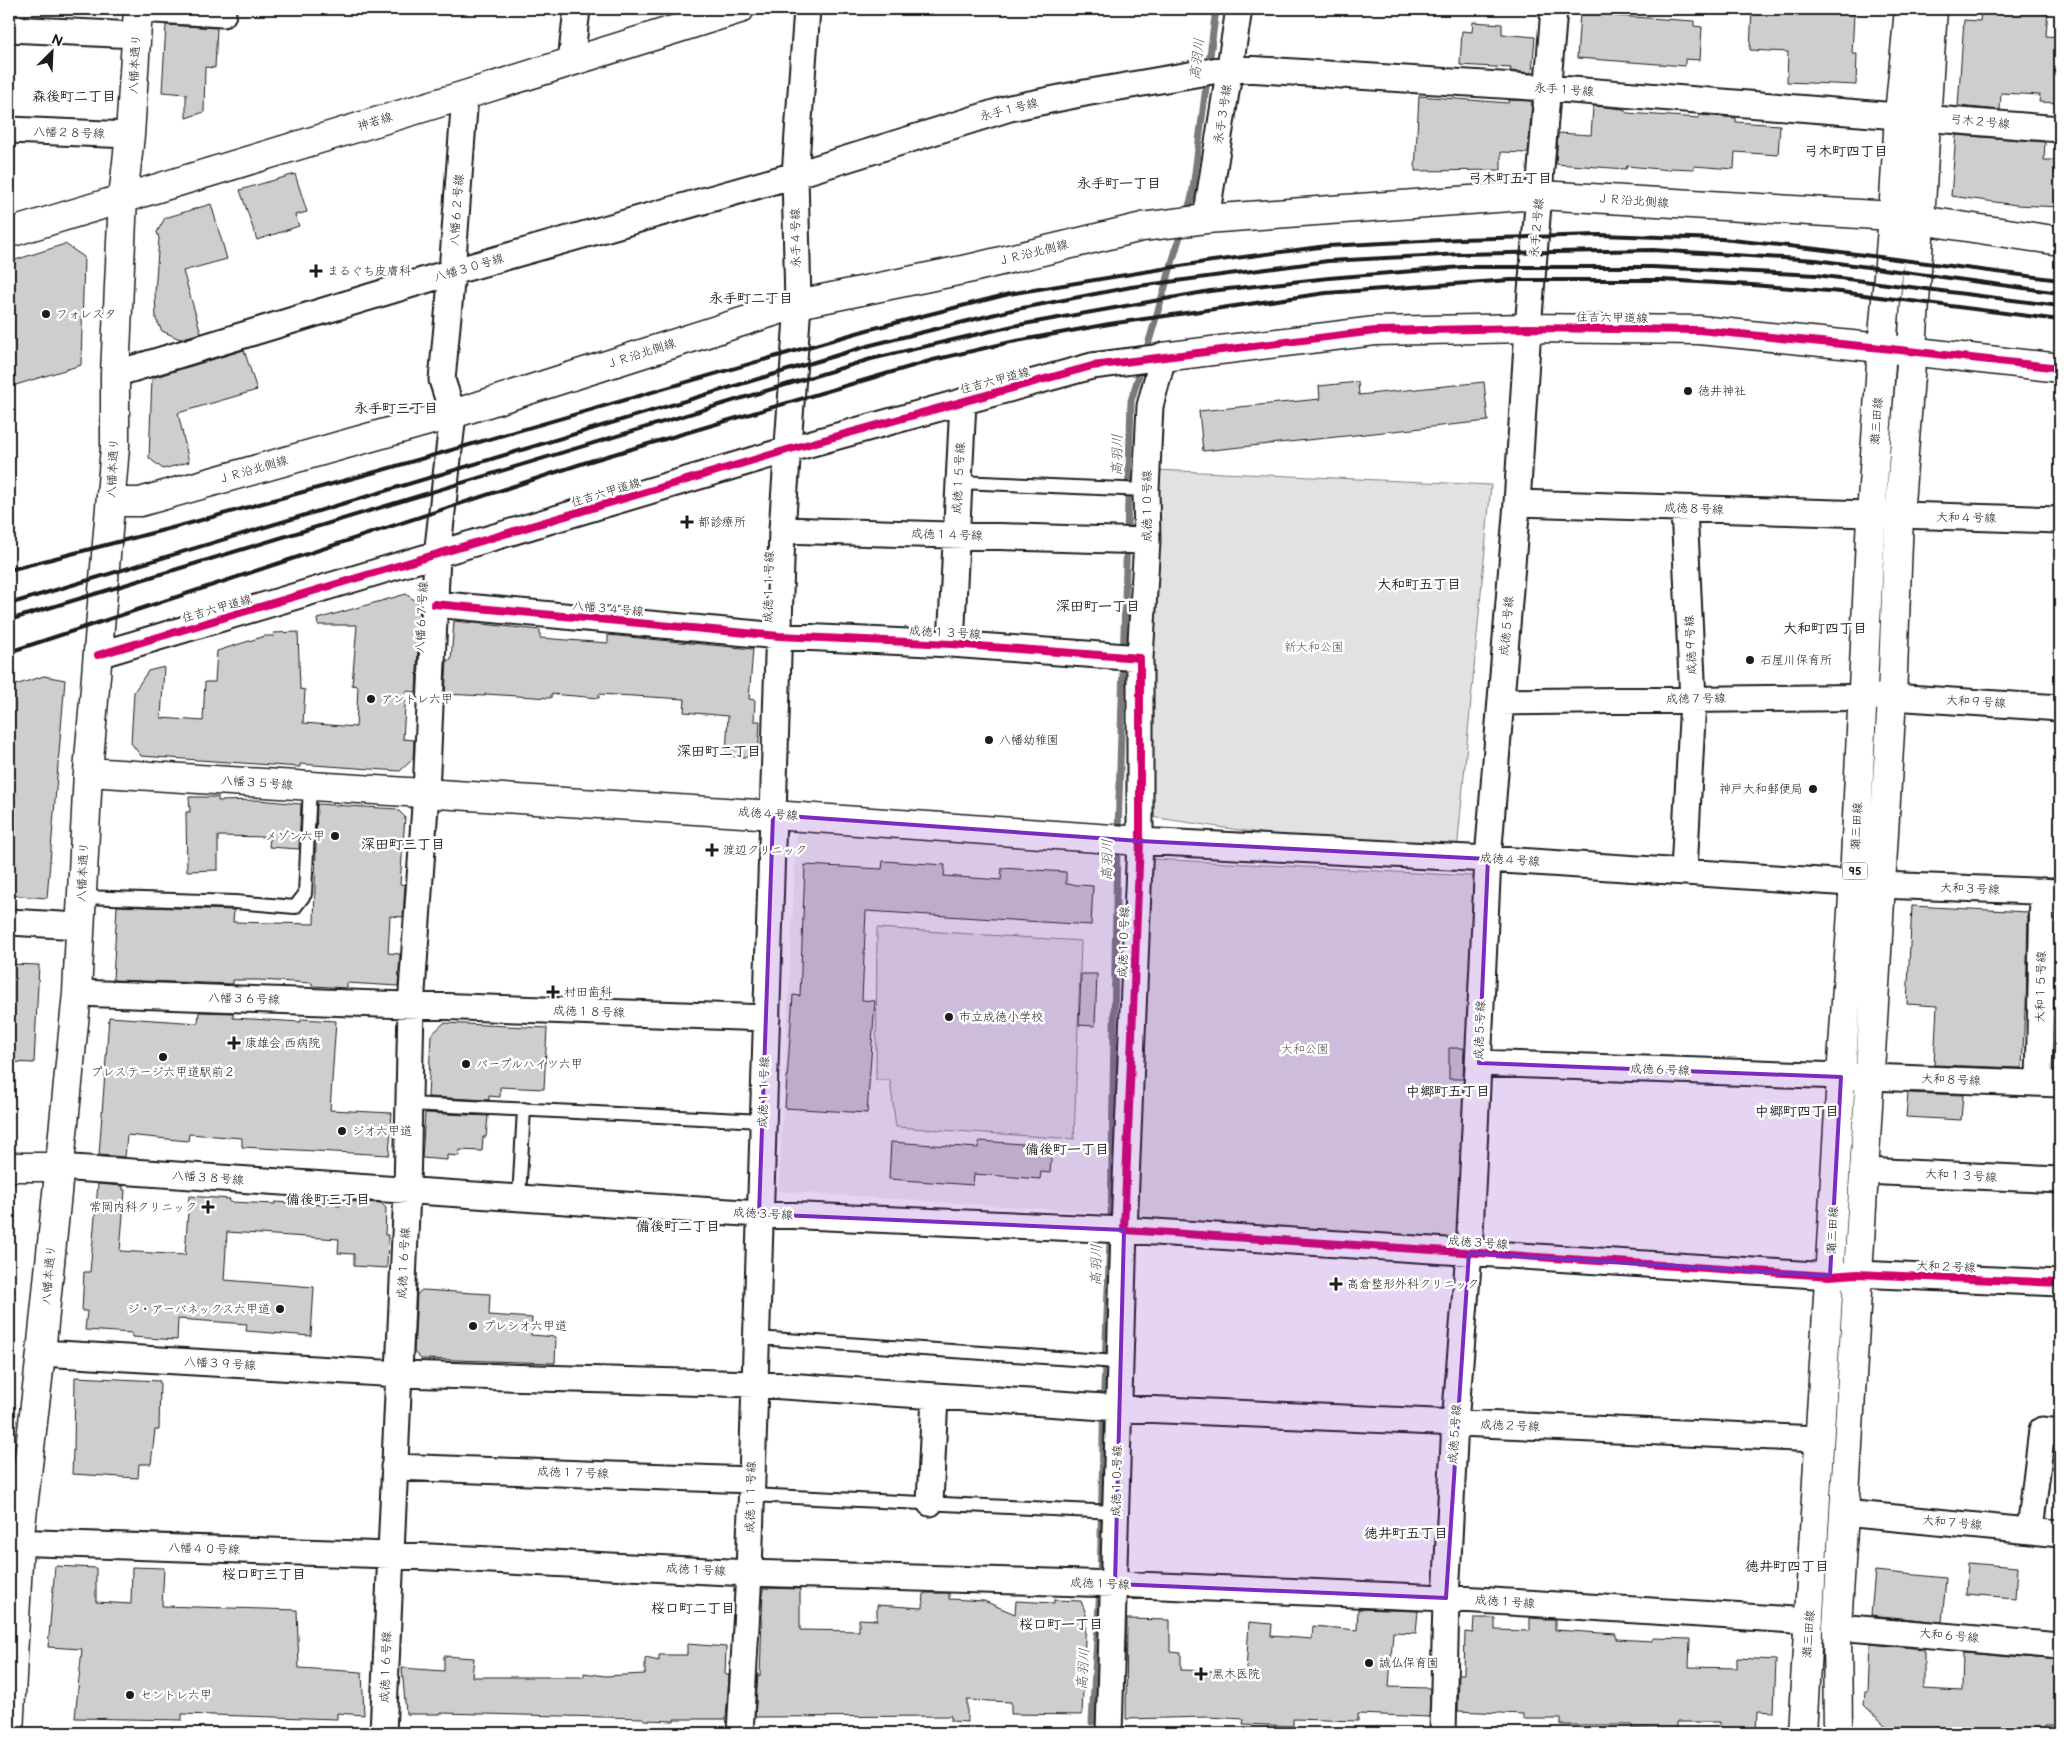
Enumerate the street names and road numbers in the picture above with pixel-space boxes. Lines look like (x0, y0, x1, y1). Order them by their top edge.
street label: 八幡本通り (126, 34, 144, 94)
street label: 永手１号線 (1534, 80, 1594, 100)
street label: 永手３号線 (1211, 83, 1235, 145)
street label: 永手１号線 (978, 95, 1040, 125)
street label: 神若線 (356, 110, 394, 134)
street label: 弓木２号線 (1949, 112, 2011, 132)
street label: 八幡２８号線 (33, 124, 105, 142)
street label: 八幡６２号線 (447, 174, 467, 246)
street label: ＪＲ沿北側線 (1597, 191, 1669, 211)
street label: 永手２号線 (1527, 197, 1547, 259)
street label: 永手４号線 (788, 208, 804, 268)
street label: ＪＲ沿北側線 (996, 237, 1070, 269)
street label: 八幡３０号線 (432, 251, 506, 285)
street label: 住吉六甲道線 (1576, 310, 1648, 326)
street label: ＪＲ沿北側線 (604, 336, 678, 372)
street label: 住吉六甲道線 (958, 364, 1032, 398)
street label: 灘三田線 (1868, 397, 1886, 445)
street label: 八幡本通り (104, 438, 122, 498)
street label: 成徳１５号線 (950, 442, 968, 514)
street label: ＪＲ沿北側線 (216, 453, 290, 487)
street label: 成徳１０号線 (1140, 470, 1155, 542)
street label: 住吉六甲道線 (569, 475, 643, 511)
street label: 成徳８号線 (1664, 500, 1724, 518)
street label: 大和４号線 (1936, 510, 1996, 526)
street label: 成徳１４号線 (911, 526, 983, 544)
street label: 成徳１１号線 (761, 551, 777, 623)
street label: 八幡６７号線 (413, 581, 431, 653)
street label: 住吉六甲道線 (180, 592, 254, 626)
street label: 成徳５号線 (1497, 595, 1517, 657)
street label: 八幡３４号線 (571, 598, 645, 620)
street label: 成徳９号線 (1682, 615, 1700, 675)
street label: 成徳１３号線 (909, 624, 981, 642)
street label: 成徳７号線 (1666, 691, 1726, 707)
street label: 大和９号線 (1946, 693, 2006, 711)
street label: 八幡３５号線 (221, 773, 293, 793)
street label: 灘三田線 (1848, 802, 1866, 850)
street label: 成徳４号線 (738, 804, 798, 824)
street label: 八幡本通り (74, 842, 92, 902)
street label: 成徳４号線 (1480, 850, 1540, 870)
road number: 95 (1842, 862, 1868, 879)
street label: 大和３号線 (1940, 880, 2000, 898)
street label: 成徳１０号線 (1115, 906, 1133, 978)
street label: 大和１５号線 (2033, 951, 2049, 1023)
street label: 八幡３６号線 (208, 990, 280, 1008)
street label: 成徳５号線 (1471, 1000, 1489, 1060)
street label: 成徳１８号線 (553, 1003, 625, 1021)
street label: 成徳１１号線 (755, 1056, 773, 1128)
street label: 成徳６号線 (1630, 1061, 1690, 1079)
street label: 大和８号線 (1921, 1071, 1981, 1089)
street label: 大和１３号線 (1925, 1167, 1997, 1185)
street label: 八幡３８号線 (172, 1168, 244, 1188)
street label: 成徳３号線 (733, 1205, 793, 1223)
street label: 灘三田線 (1824, 1206, 1842, 1254)
street label: 成徳１６号線 (395, 1227, 413, 1299)
street label: 成徳３号線 (1448, 1233, 1508, 1253)
street label: 八幡本通り (39, 1244, 59, 1306)
street label: 大和２号線 (1916, 1258, 1976, 1276)
street label: 八幡３９号線 (184, 1355, 256, 1373)
street label: 成徳５号線 (1445, 1404, 1465, 1464)
street label: 成徳２号線 (1480, 1417, 1540, 1435)
street label: 成徳１０号線 (1109, 1445, 1125, 1517)
street label: 成徳１１号線 (743, 1461, 759, 1533)
street label: 成徳１７号線 (537, 1464, 609, 1482)
street label: 大和７号線 (1921, 1513, 1983, 1533)
street label: 八幡４０号線 (168, 1540, 240, 1558)
street label: 成徳１号線 (666, 1561, 726, 1579)
street label: 成徳１号線 (1070, 1575, 1130, 1593)
street label: 成徳１号線 (1475, 1592, 1535, 1612)
street label: 灘三田線 (1800, 1610, 1818, 1658)
street label: 大和６号線 (1918, 1626, 1980, 1646)
street label: 成徳１６号線 (377, 1631, 395, 1703)

